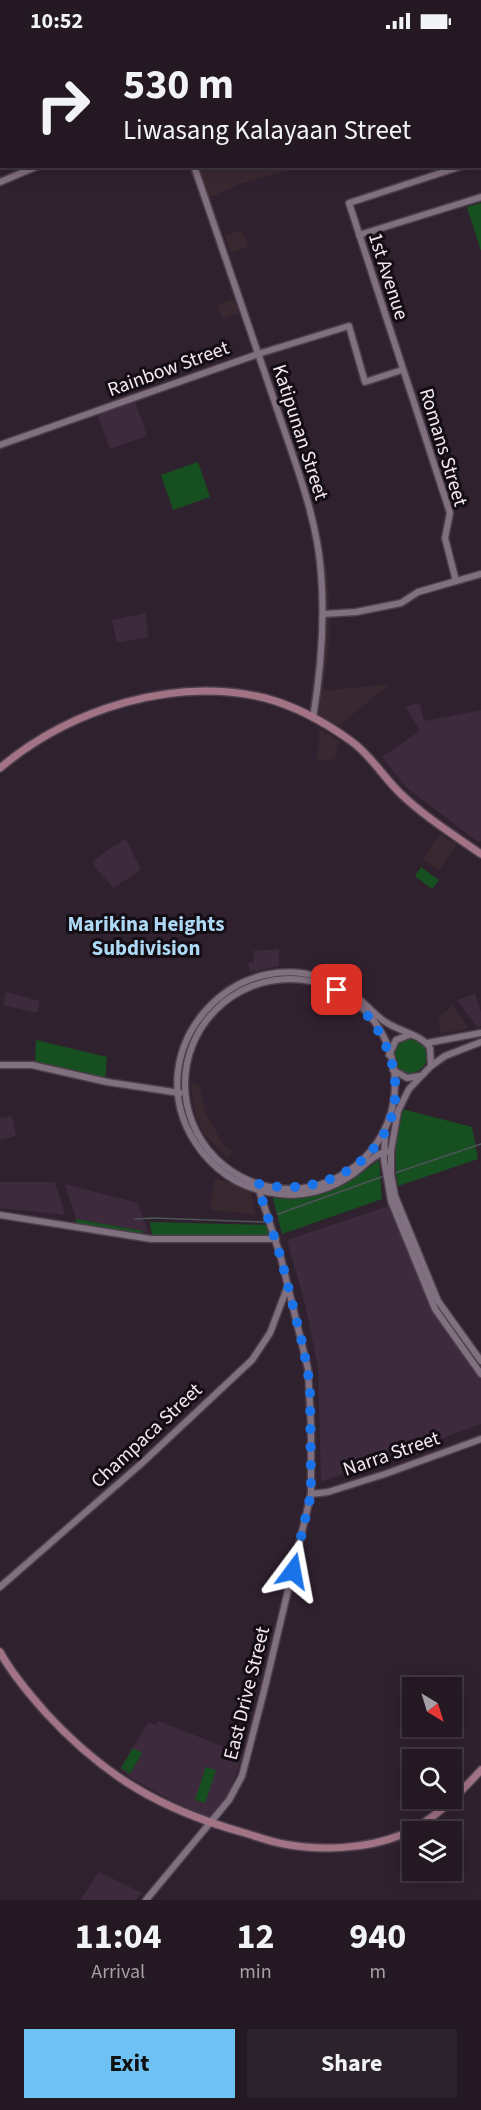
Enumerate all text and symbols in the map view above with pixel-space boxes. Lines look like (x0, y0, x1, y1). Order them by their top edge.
text: 10:52 (30, 5, 83, 37)
text: 530 m (123, 55, 234, 115)
icon: right (24, 66, 102, 144)
text: Liwasang Kalayaan Street (123, 111, 411, 150)
street label: 1st Avenue (361, 229, 415, 324)
street label: Rainbow Street (104, 334, 233, 404)
street label: Katipunan Street (265, 361, 335, 504)
street label: Romans Street (412, 385, 474, 510)
district label: Marikina Heights Subdivision (68, 909, 224, 963)
pin (311, 964, 362, 1015)
icon: arrive (320, 973, 353, 1006)
street label: Champaca Street (85, 1377, 209, 1495)
street label: Narra Street (339, 1424, 444, 1484)
position arrow (261, 1539, 325, 1603)
street label: East Drive Street (217, 1623, 277, 1763)
north arrow (402, 1677, 462, 1737)
map controls (402, 1677, 462, 1881)
button: search (402, 1749, 462, 1809)
button: layers (402, 1821, 462, 1881)
text: 11:04 (75, 1911, 162, 1962)
text: 12 (236, 1911, 274, 1962)
text: 940 (349, 1911, 406, 1962)
text: Arrival (91, 1958, 145, 1986)
text: min (239, 1958, 272, 1986)
text: m (369, 1958, 386, 1986)
button: Exit (24, 2029, 235, 2098)
button: Share (247, 2029, 457, 2098)

